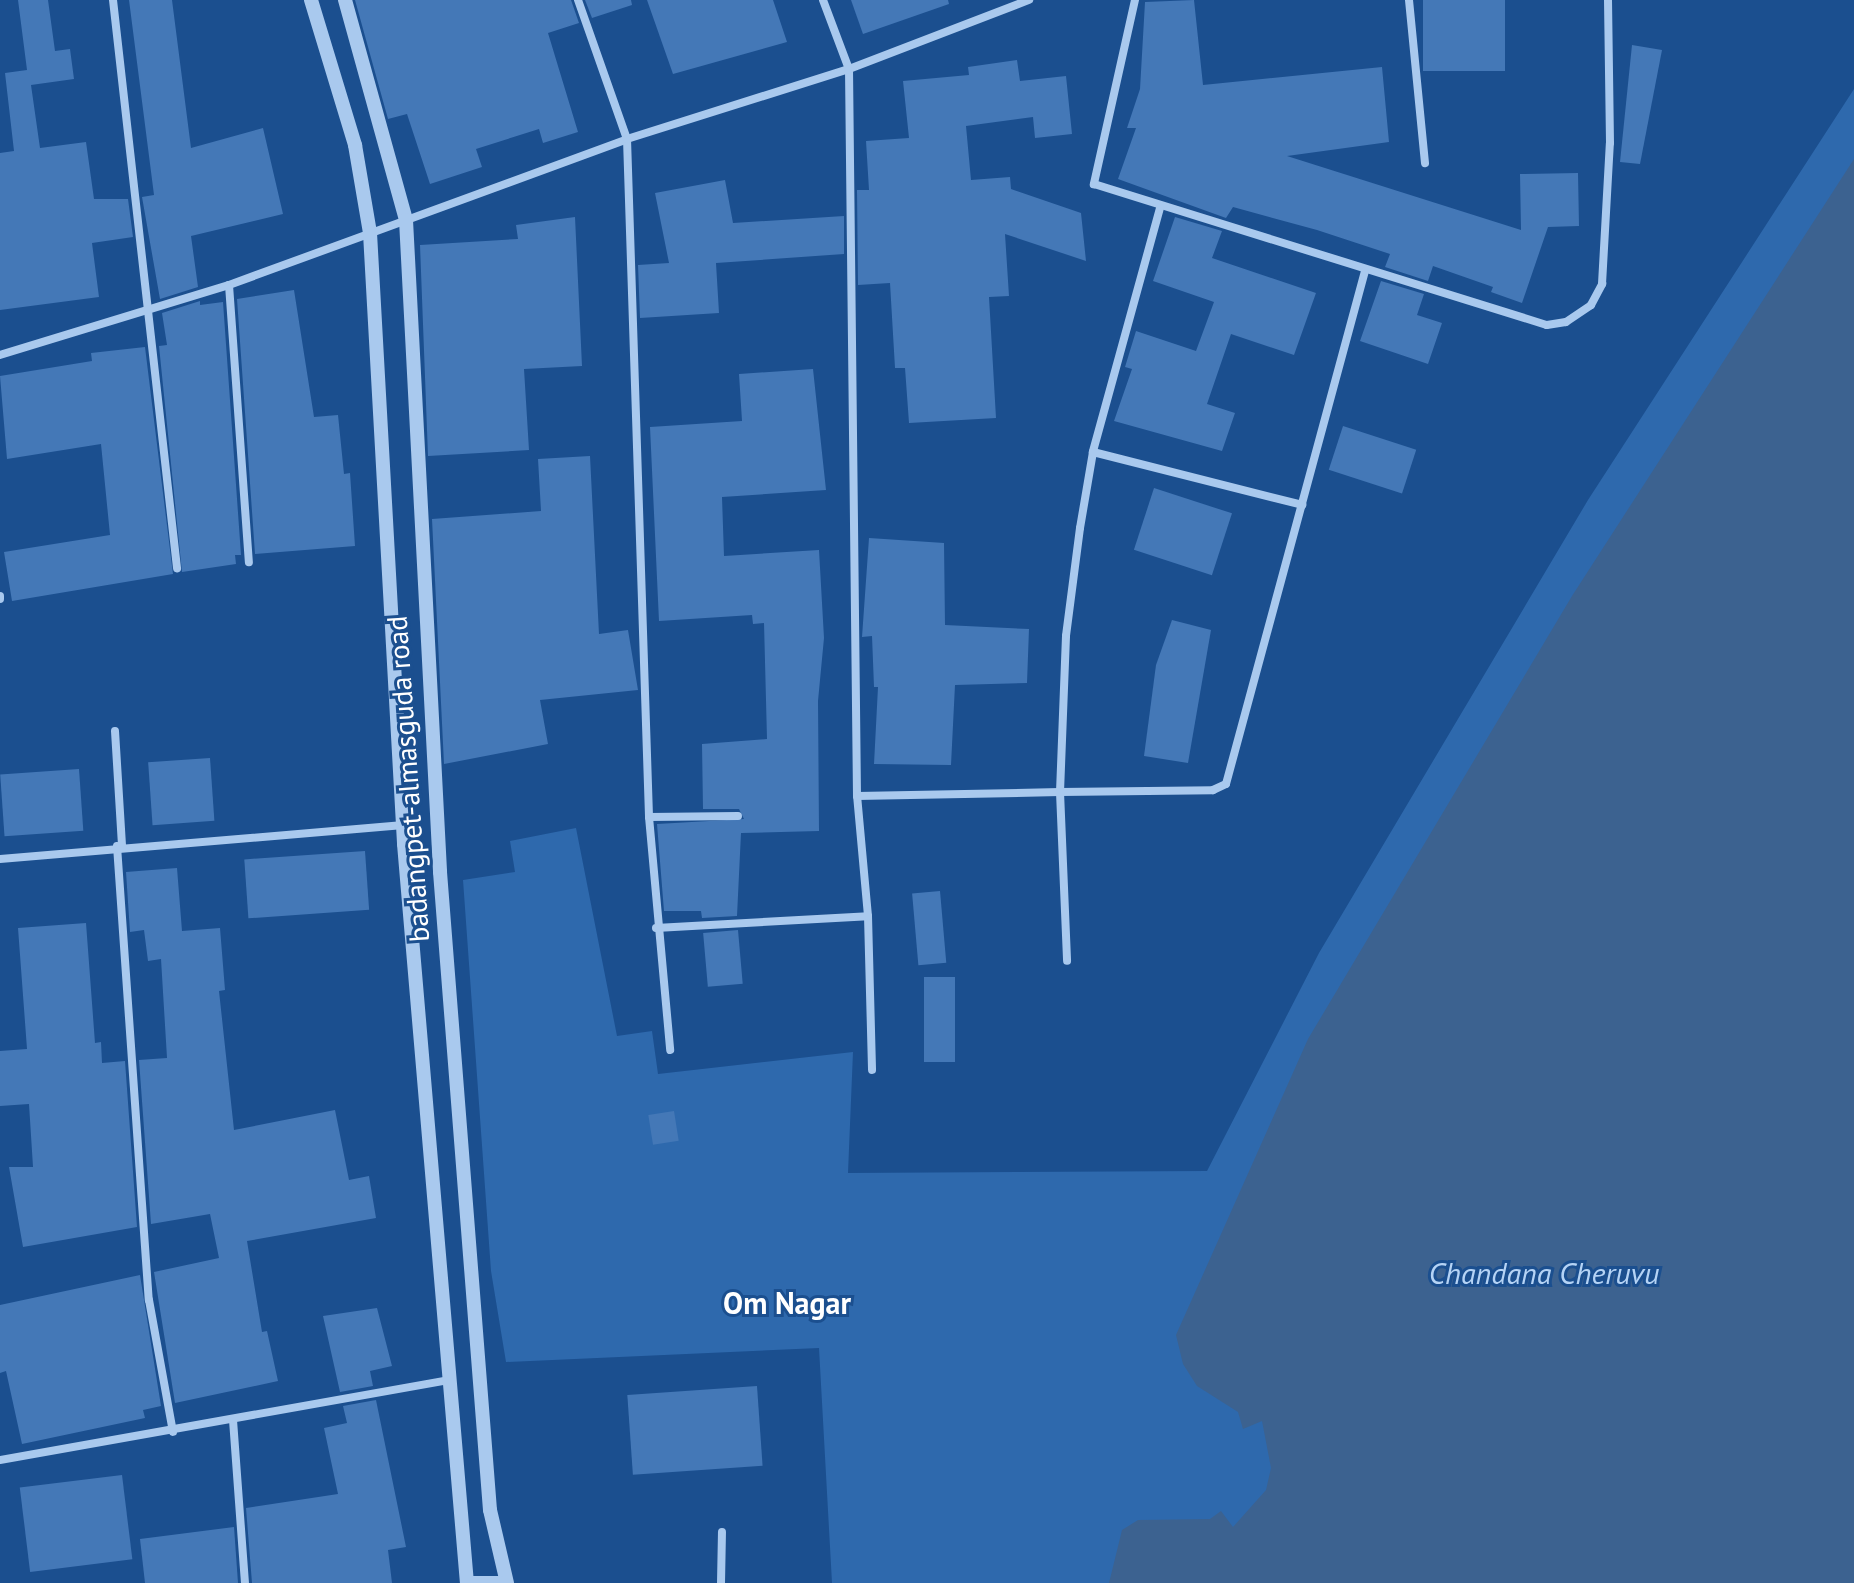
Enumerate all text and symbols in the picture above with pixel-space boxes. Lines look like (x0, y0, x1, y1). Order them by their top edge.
street label: badangpet-almasguda road (380, 615, 436, 943)
water label: Chandana Cheruvu (1429, 1255, 1659, 1291)
district label: Om Nagar (723, 1285, 851, 1321)

